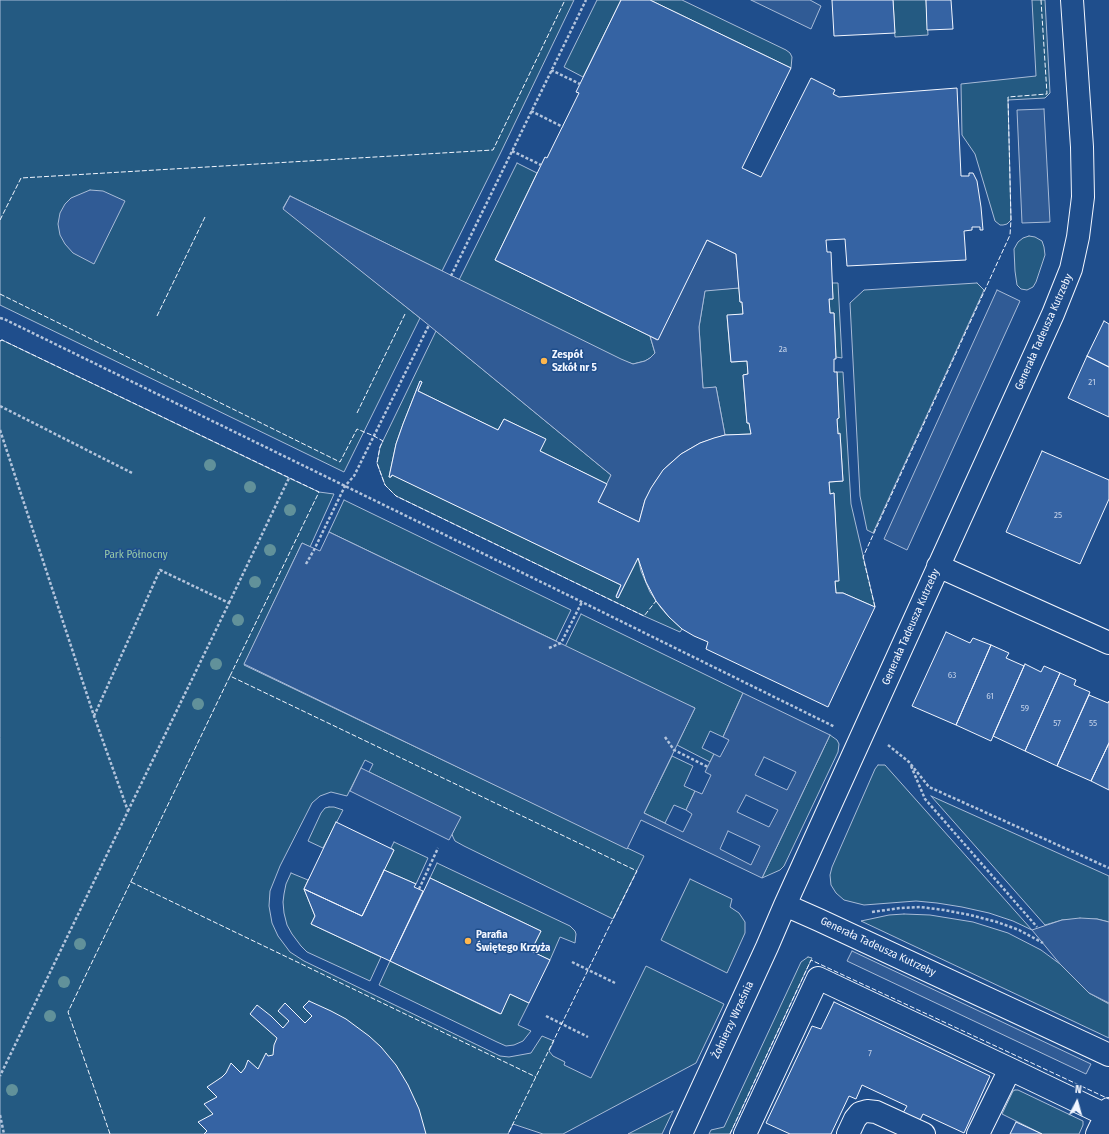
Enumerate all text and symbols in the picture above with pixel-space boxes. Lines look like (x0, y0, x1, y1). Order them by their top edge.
street label: Generała Tadeusza Kutrzeby (1012, 272, 1076, 392)
house number: 2a (779, 344, 787, 354)
place label: Zespół Szkół nr 5 (552, 348, 597, 374)
marker: Zespół Szkół nr 5 (539, 356, 549, 366)
house number: 21 (1088, 377, 1096, 387)
house number: 25 (1054, 510, 1062, 520)
park label: Park Północny (104, 548, 168, 562)
street label: Generała Tadeusza Kutrzeby (879, 567, 943, 687)
house number: 63 (948, 670, 956, 680)
house number: 61 (986, 691, 994, 701)
house number: 59 (1021, 703, 1029, 713)
house number: 57 (1053, 718, 1061, 728)
house number: 55 (1089, 718, 1097, 728)
street label: Generała Tadeusza Kutrzeby (818, 914, 938, 980)
place label: Parafia Świętego Krzyża (476, 928, 550, 954)
marker: Parafia Świętego Krzyża (463, 936, 473, 946)
street label: Żołnierzy Września (709, 979, 757, 1061)
house number: 7 (868, 1048, 872, 1058)
north arrow (1057, 1082, 1097, 1122)
text: N (1074, 1083, 1082, 1096)

